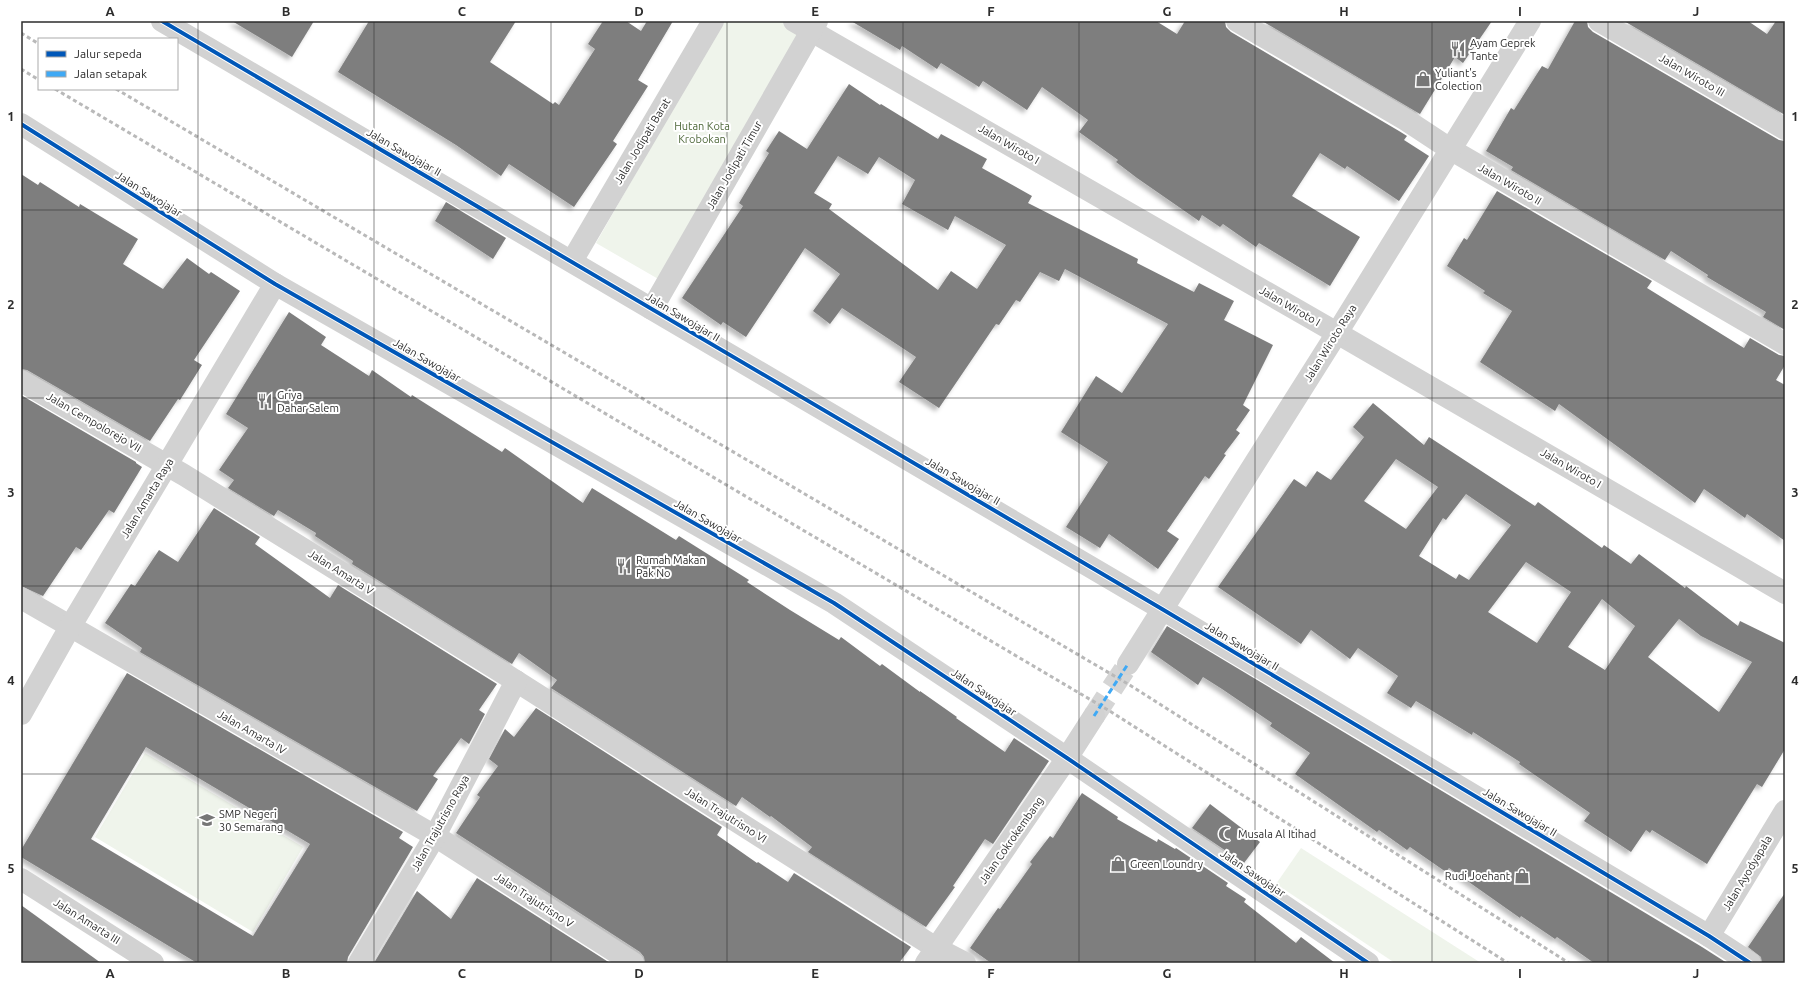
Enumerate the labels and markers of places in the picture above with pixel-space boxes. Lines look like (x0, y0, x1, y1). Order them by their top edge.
place label: Ayam Geprek Tante (1470, 37, 1536, 62)
restaurant icon: Ayam Geprek Tante (1449, 40, 1467, 58)
place label: Yuliant's Colection (1435, 67, 1482, 92)
shop icon: Yuliant's Colection (1414, 70, 1432, 88)
place label: Griya Dahar Salem (277, 389, 339, 414)
restaurant icon: Griya Dahar Salem (256, 392, 274, 410)
place label: Rumah Makan Pak No (636, 554, 706, 579)
restaurant icon: Rumah Makan Pak No (615, 557, 633, 575)
place label: SMP Negeri 30 Semarang (219, 808, 283, 833)
school or university icon: SMP Negeri 30 Semarang (198, 811, 216, 829)
mosque icon: Musala Al Itihad (1217, 825, 1235, 843)
place label: Musala Al Itihad (1238, 828, 1316, 840)
shop icon: Green Loundry (1109, 855, 1127, 873)
place label: Green Loundry (1130, 858, 1204, 870)
shop icon: Rudi Joehant (1513, 867, 1531, 885)
place label: Rudi Joehant (1445, 870, 1511, 882)

